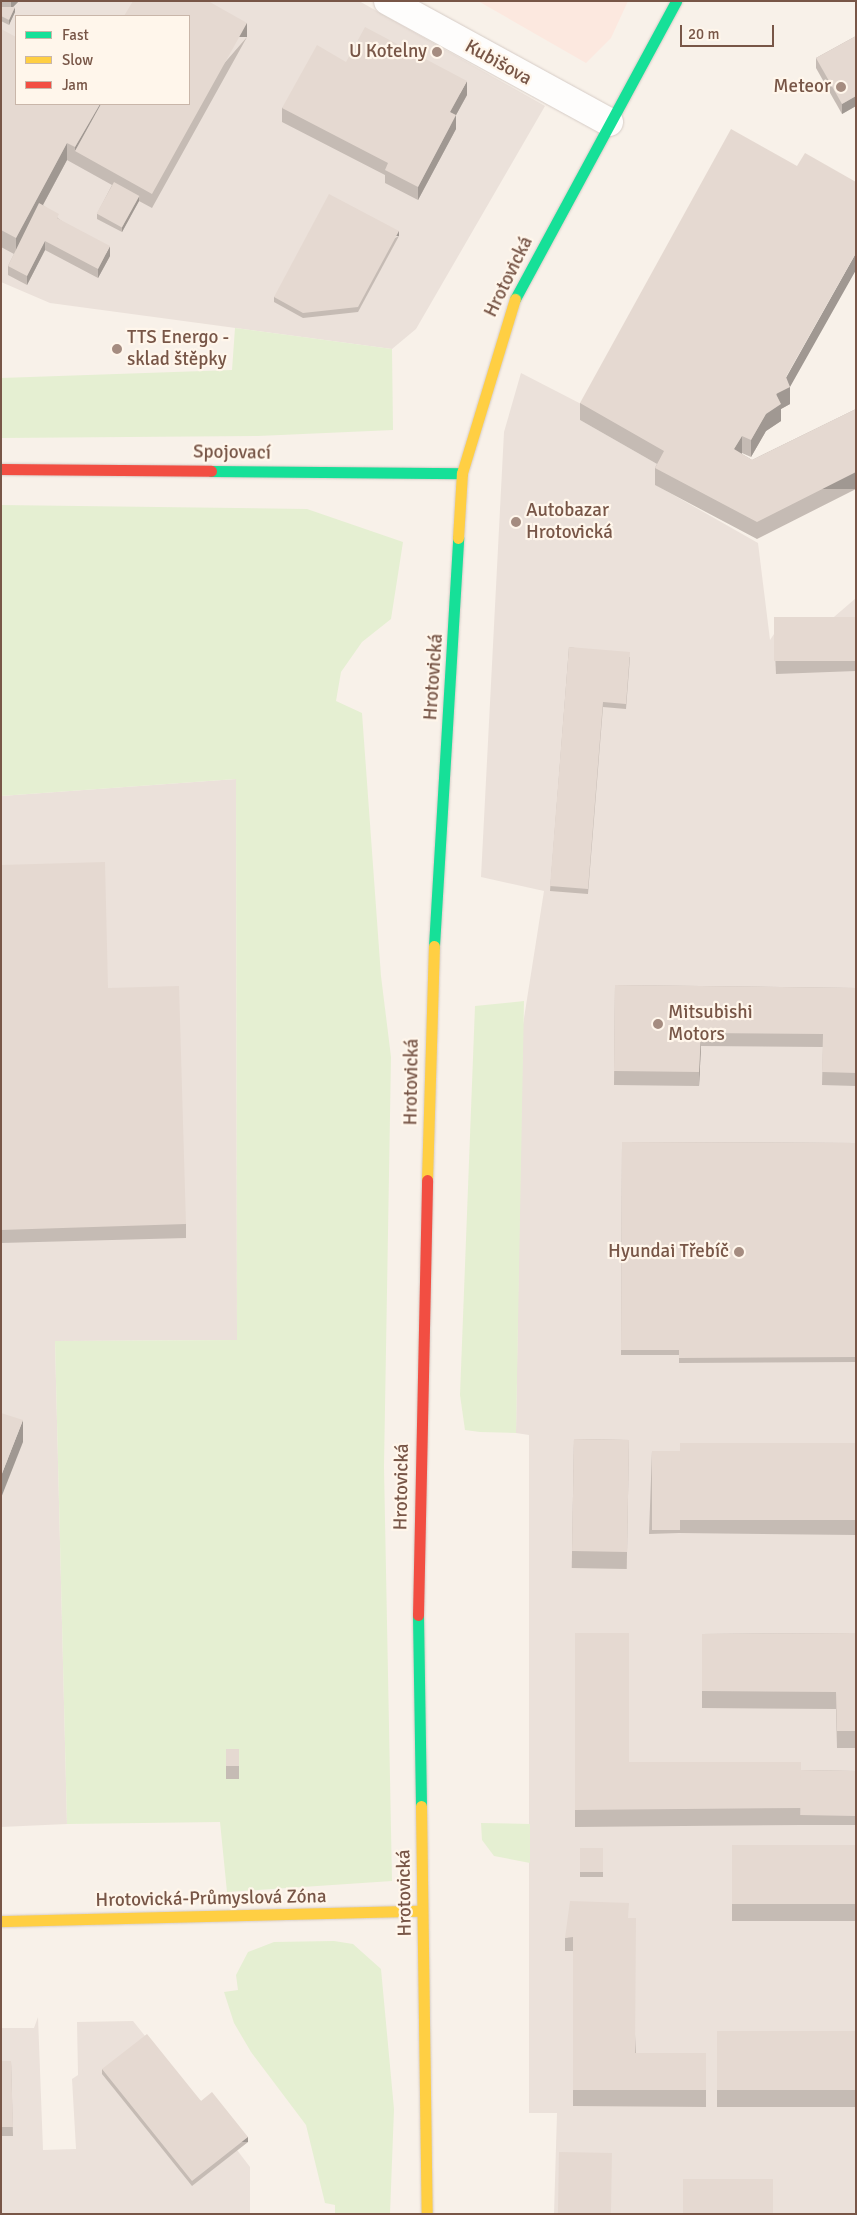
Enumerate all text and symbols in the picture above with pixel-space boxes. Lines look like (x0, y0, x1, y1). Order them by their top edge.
legend (15, 15, 190, 105)
scale bar (682, 15, 776, 47)
text: 20 m (688, 25, 719, 43)
text: Fast (62, 26, 89, 44)
street label: Kubišova (461, 35, 535, 91)
place label: U Kotelny (349, 41, 427, 63)
marker: U Kotelny (431, 46, 443, 58)
text: Slow (62, 51, 93, 69)
text: Jam (62, 76, 88, 94)
place label: Meteor (773, 76, 831, 98)
marker: Meteor (835, 81, 847, 93)
street label: Hrotovická (480, 233, 538, 321)
place label: TTS Energo - sklad štěpky (127, 327, 229, 371)
marker: TTS Energo - sklad štěpky (111, 343, 123, 355)
street label: Spojovací (193, 441, 271, 465)
place label: Autobazar Hrotovická (526, 500, 613, 544)
marker: Autobazar Hrotovická (510, 516, 522, 528)
street label: Hrotovická (420, 633, 448, 721)
place label: Mitsubishi Motors (668, 1002, 753, 1046)
marker: Mitsubishi Motors (652, 1018, 664, 1030)
street label: Hrotovická (400, 1038, 424, 1126)
place label: Hyundai Třebíč (608, 1241, 729, 1263)
marker: Hyundai Třebíč (733, 1246, 745, 1258)
street label: Hrotovická (390, 1443, 414, 1531)
street label: Hrotovická (393, 1849, 417, 1937)
street label: Hrotovická-Průmyslová Zóna (95, 1886, 327, 1912)

